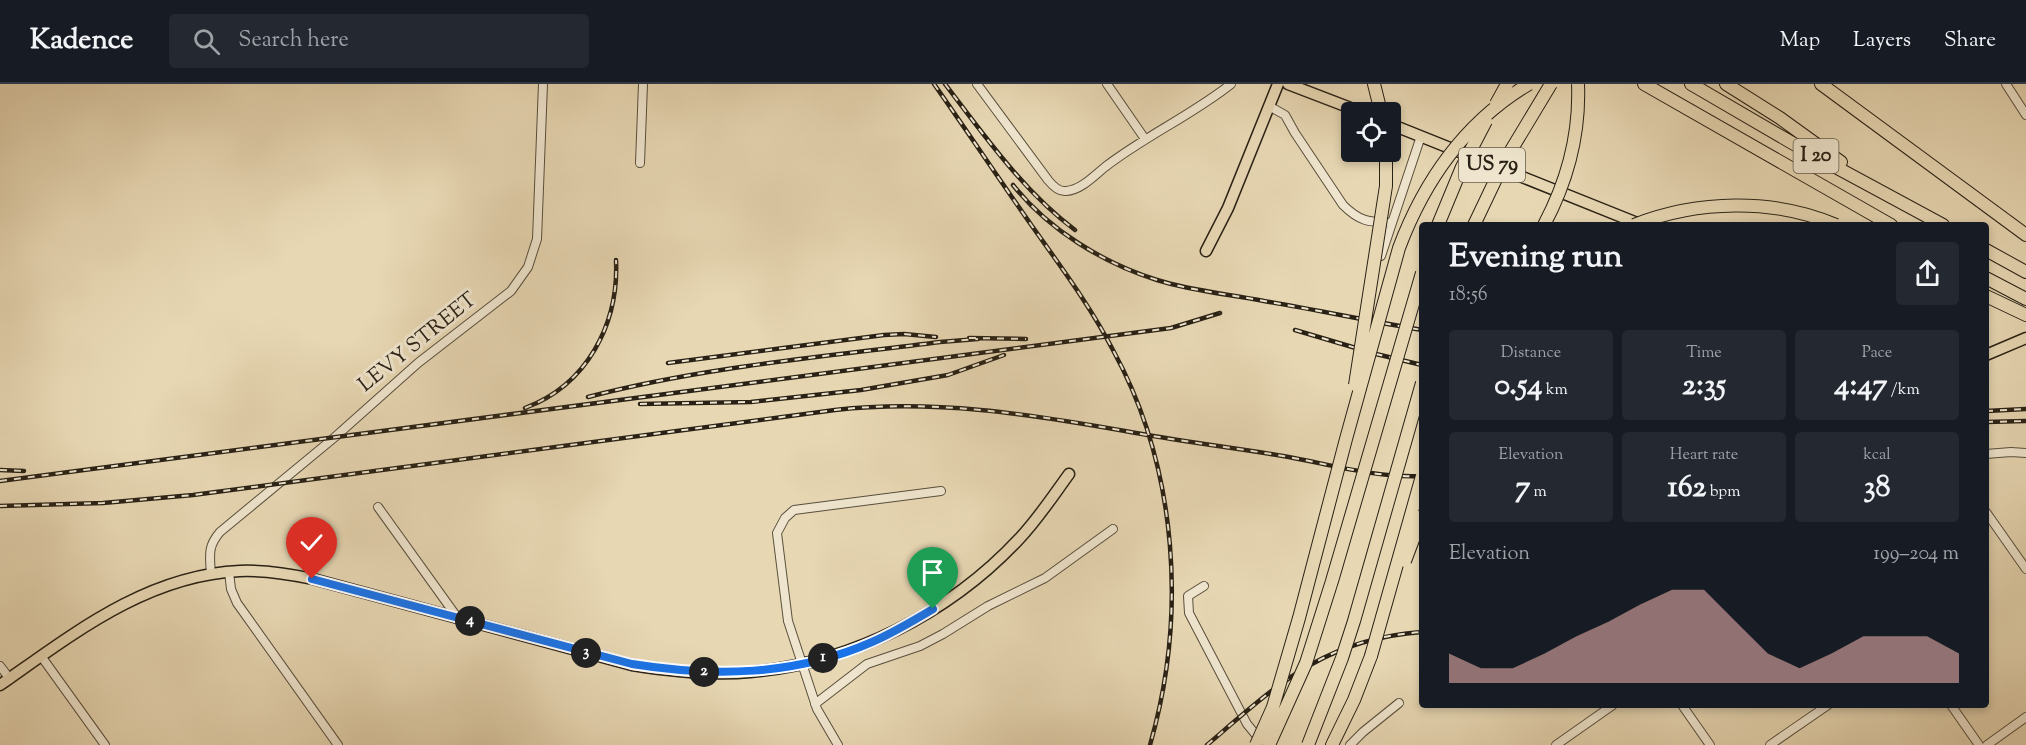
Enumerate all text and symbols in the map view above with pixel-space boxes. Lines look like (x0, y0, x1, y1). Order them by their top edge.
search box (169, 14, 589, 68)
text: Kadence (30, 21, 133, 61)
icon: search (190, 25, 223, 58)
text: Search here (238, 25, 349, 57)
text: Map (1780, 26, 1820, 56)
text: Layers (1853, 26, 1911, 56)
text: Share (1944, 26, 1996, 56)
map controls (1341, 102, 1401, 162)
button: locate (1341, 102, 1401, 162)
road number: I 20 (1794, 139, 1838, 173)
road number: US 79 (1459, 148, 1525, 182)
text: Evening run (1449, 234, 1623, 282)
button: share (1896, 242, 1959, 305)
text: 18:56 (1449, 281, 1488, 310)
street label: LEVY STREET (353, 286, 484, 400)
text: Distance (1501, 342, 1561, 365)
text: Time (1686, 342, 1722, 365)
text: Pace (1862, 342, 1892, 365)
text: 0.54 (1494, 365, 1542, 408)
text: 2:35 (1682, 365, 1726, 408)
text: 4:47 (1834, 365, 1887, 408)
text: km (1542, 379, 1568, 402)
text: /km (1887, 379, 1920, 402)
text: Elevation (1499, 444, 1563, 467)
text: Heart rate (1670, 444, 1738, 467)
text: kcal (1863, 444, 1891, 467)
text: 7 (1515, 467, 1530, 510)
text: 162 (1668, 467, 1706, 510)
text: 38 (1863, 467, 1891, 510)
text: m (1530, 481, 1547, 504)
text: bpm (1706, 481, 1740, 504)
pin (286, 517, 337, 579)
icon: check (295, 526, 328, 559)
text: Elevation (1449, 540, 1530, 569)
text: 199–204 m (1873, 540, 1959, 569)
pin (907, 547, 958, 609)
icon: arrive (916, 556, 949, 589)
pin: 4 (455, 606, 485, 636)
text: 4 (466, 609, 474, 632)
pin: 3 (571, 638, 601, 668)
text: 3 (583, 641, 589, 664)
pin: 1 (808, 643, 838, 673)
text: 1 (820, 646, 826, 669)
pin: 2 (689, 657, 719, 687)
text: 2 (700, 660, 708, 683)

